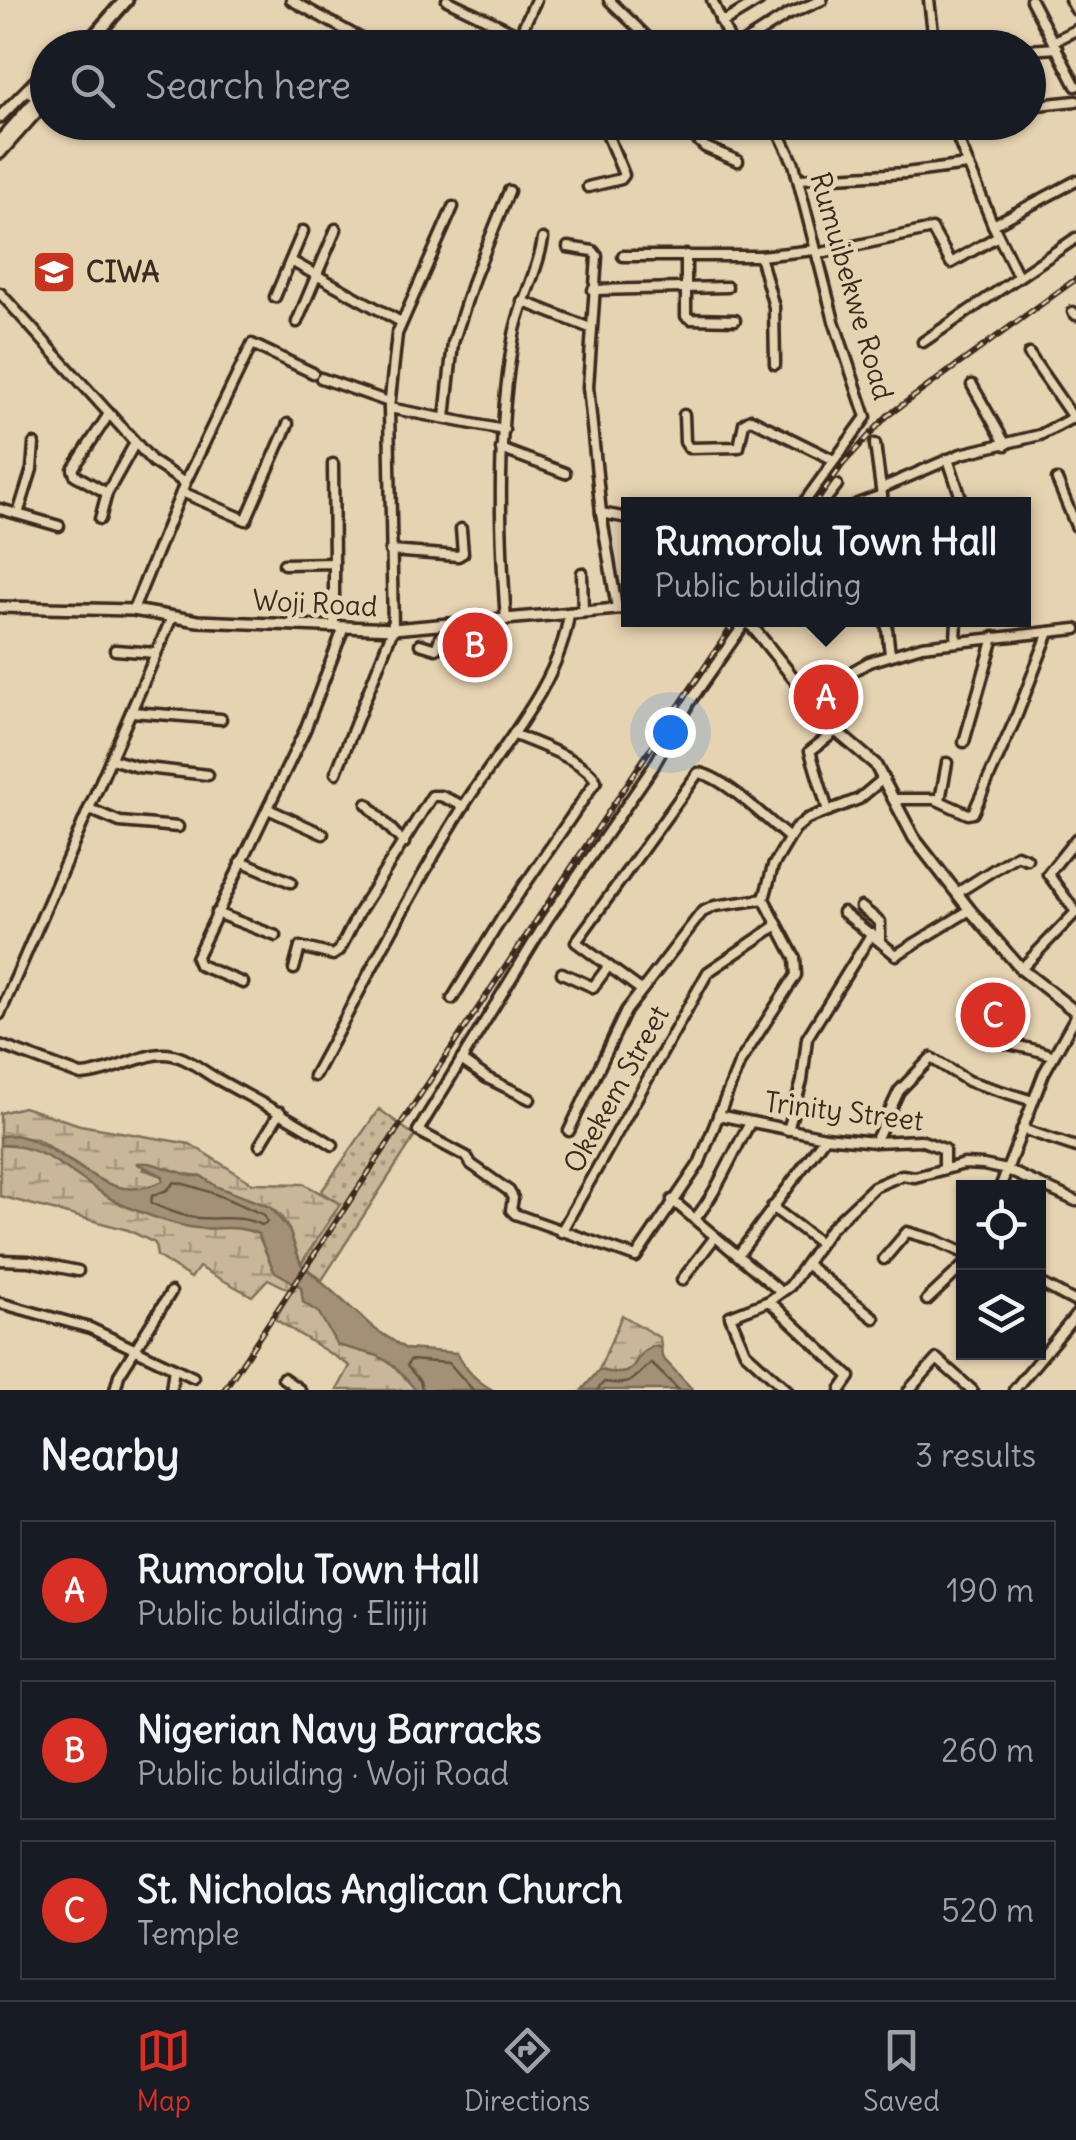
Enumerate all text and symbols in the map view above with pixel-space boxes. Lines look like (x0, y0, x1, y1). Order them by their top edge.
search box (30, 30, 1046, 140)
icon: search (65, 58, 120, 113)
text: Search here (145, 62, 351, 109)
street label: Rumuibekwe Road (802, 168, 902, 404)
school or university icon: CIWA (31, 249, 77, 295)
place label: CIWA (86, 254, 159, 290)
popup (621, 497, 1031, 627)
text: Rumorolu Town Hall (655, 518, 997, 565)
text: Public building (655, 565, 862, 606)
street label: Woji Road (252, 582, 378, 624)
pin: B (442, 608, 508, 682)
pin: A (794, 660, 858, 734)
your location (645, 707, 696, 758)
pin: C (960, 978, 1026, 1052)
street label: Okekem Street (555, 999, 677, 1179)
street label: Trinity Street (763, 1083, 925, 1139)
map controls (956, 1180, 1046, 1360)
button: locate (956, 1180, 1046, 1270)
button: layers (956, 1270, 1046, 1360)
text: Nearby (40, 1429, 179, 1481)
text: 3 results (915, 1435, 1036, 1476)
text: Rumorolu Town Hall (137, 1546, 480, 1593)
text: A (64, 1570, 85, 1611)
text: 190 m (946, 1570, 1034, 1611)
text: Public building · Elijiji (137, 1593, 428, 1634)
text: Nigerian Navy Barracks (137, 1706, 541, 1753)
text: B (64, 1730, 85, 1771)
text: 260 m (941, 1730, 1034, 1771)
text: Public building · Woji Road (137, 1753, 509, 1794)
text: St. Nicholas Anglican Church (137, 1866, 623, 1913)
text: C (64, 1890, 85, 1931)
text: 520 m (941, 1890, 1034, 1931)
text: Temple (137, 1913, 239, 1954)
tab: Map (136, 2023, 191, 2119)
tab: Directions (464, 2023, 590, 2119)
tab: Saved (863, 2023, 940, 2119)

